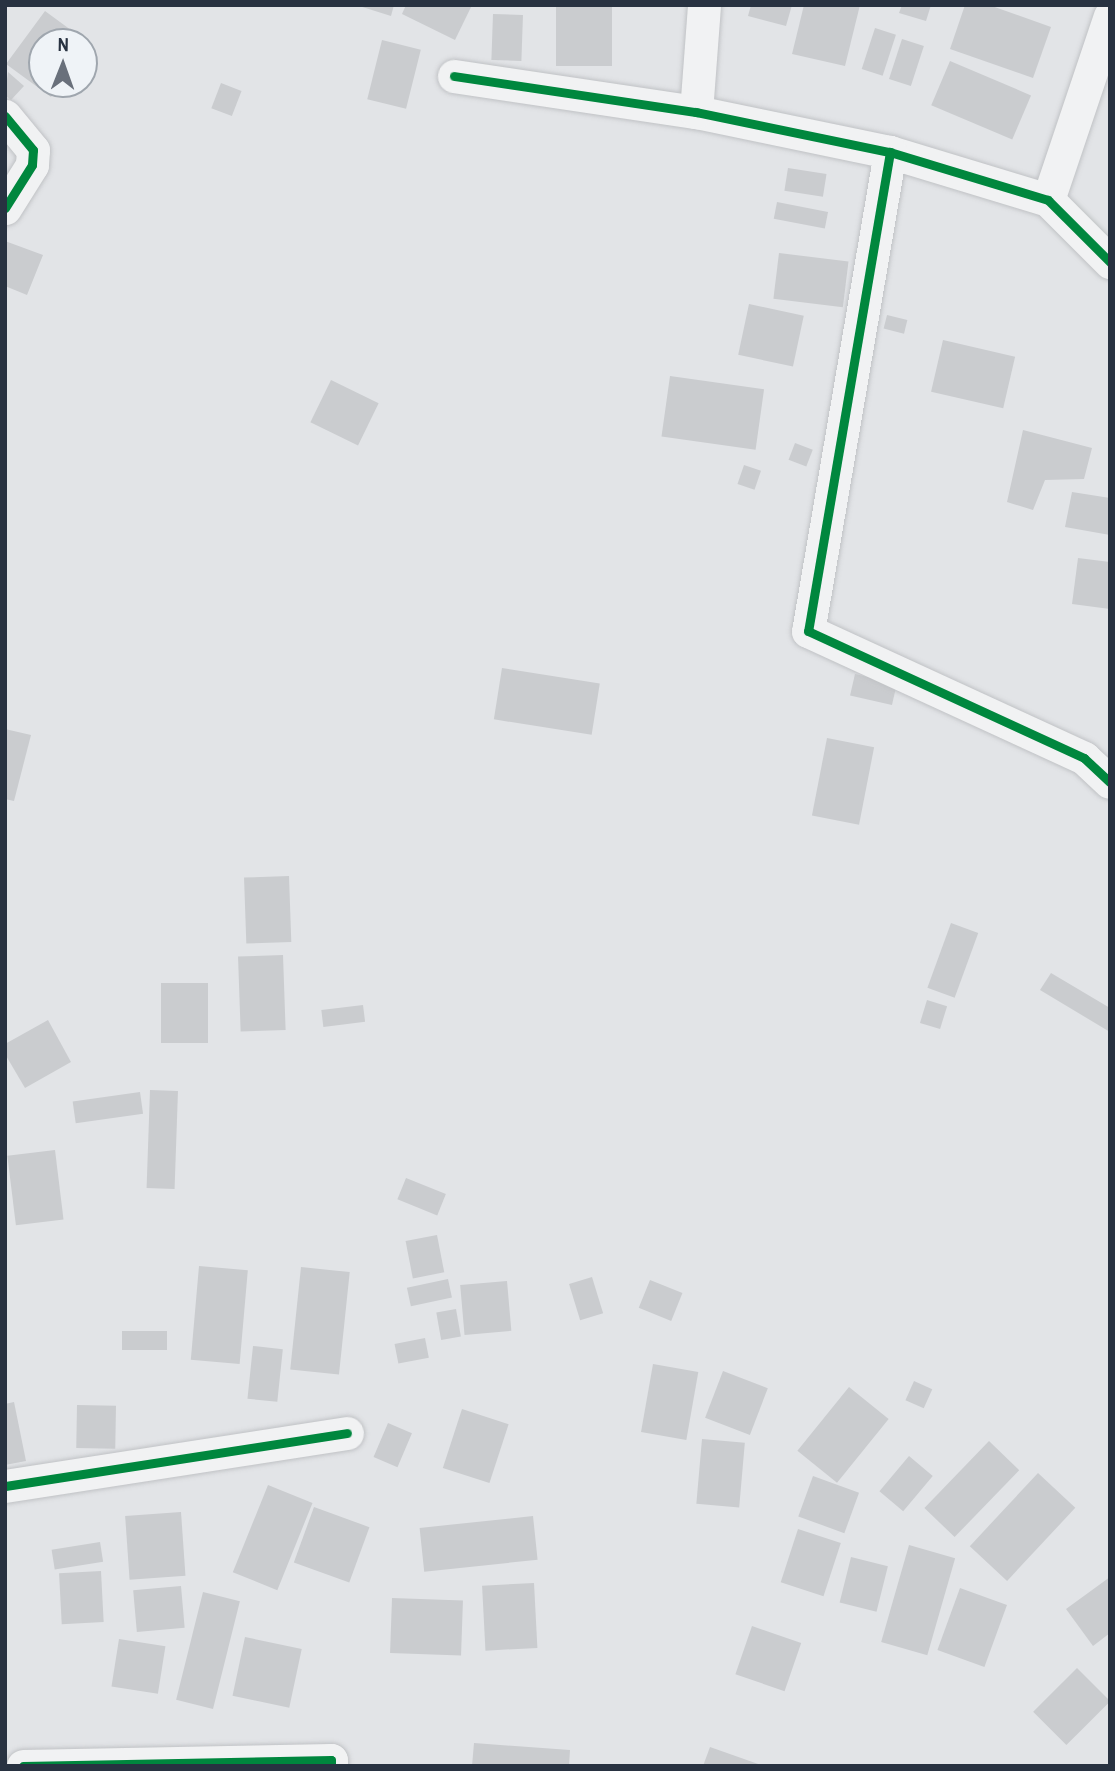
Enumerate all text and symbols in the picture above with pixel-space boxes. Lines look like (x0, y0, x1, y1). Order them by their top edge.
north arrow (28, 28, 98, 98)
text: N (57, 31, 69, 57)

